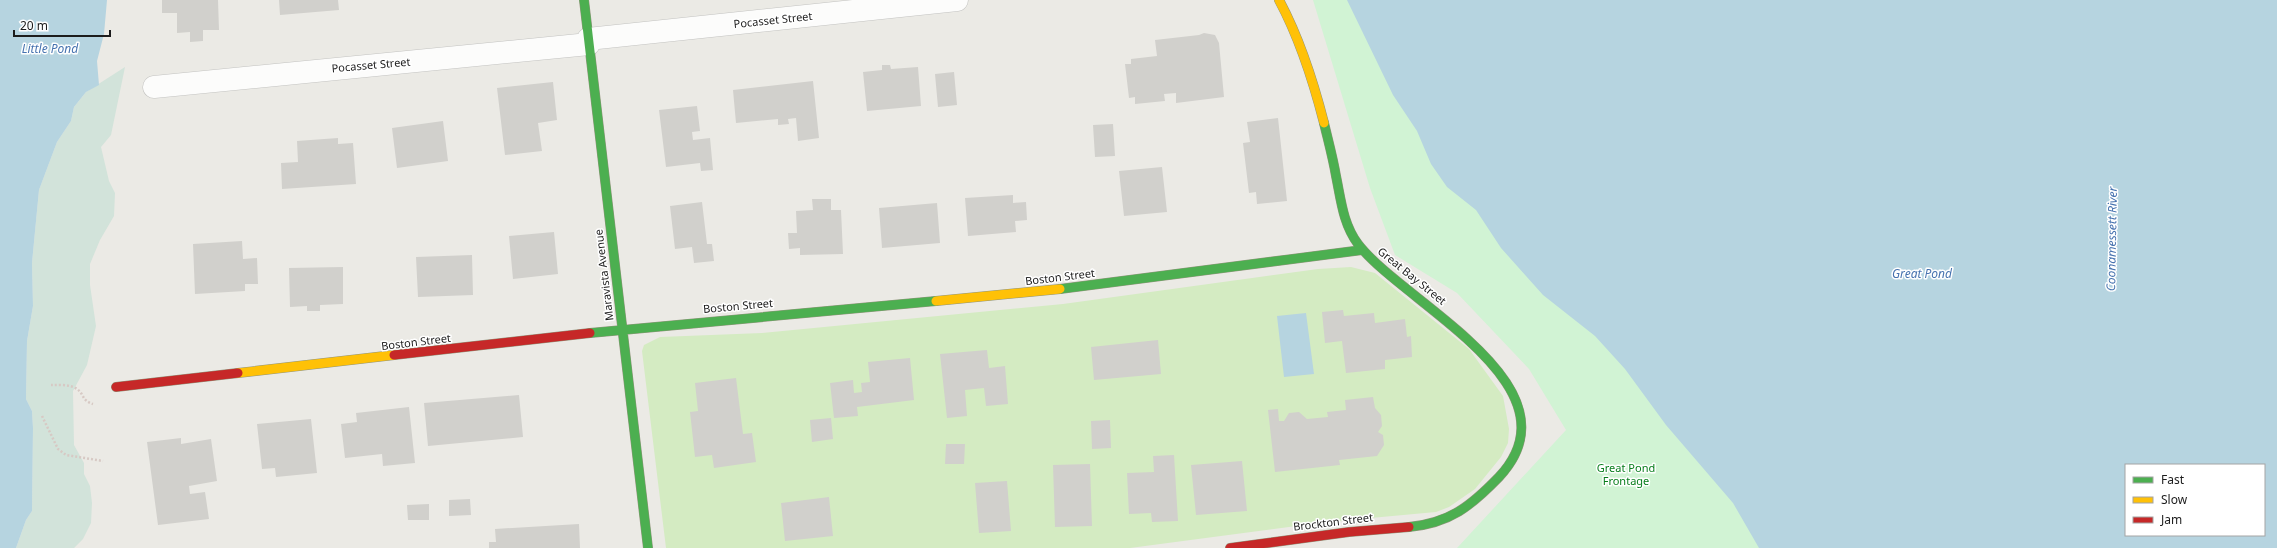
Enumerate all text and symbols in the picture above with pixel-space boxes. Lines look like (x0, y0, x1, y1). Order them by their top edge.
street label: Pocasset Street (733, 8, 813, 31)
scale bar (14, 12, 110, 38)
text: 20 m (20, 17, 48, 34)
water label: Little Pond (22, 40, 79, 57)
street label: Pocasset Street (331, 54, 411, 75)
water label: Coonamessett River (2102, 185, 2121, 291)
street label: Maravista Avenue (590, 229, 617, 322)
street label: Great Bay Street (1375, 243, 1450, 308)
street label: Boston Street (1024, 265, 1096, 288)
water label: Great Pond (1892, 265, 1953, 282)
street label: Boston Street (702, 295, 774, 316)
street label: Boston Street (380, 330, 452, 353)
park label: Great Pond Frontage (1597, 460, 1655, 488)
legend (2125, 464, 2265, 536)
text: Fast (2161, 471, 2185, 488)
text: Slow (2161, 491, 2188, 508)
street label: Brockton Street (1292, 509, 1374, 534)
text: Jam (2160, 511, 2182, 528)

